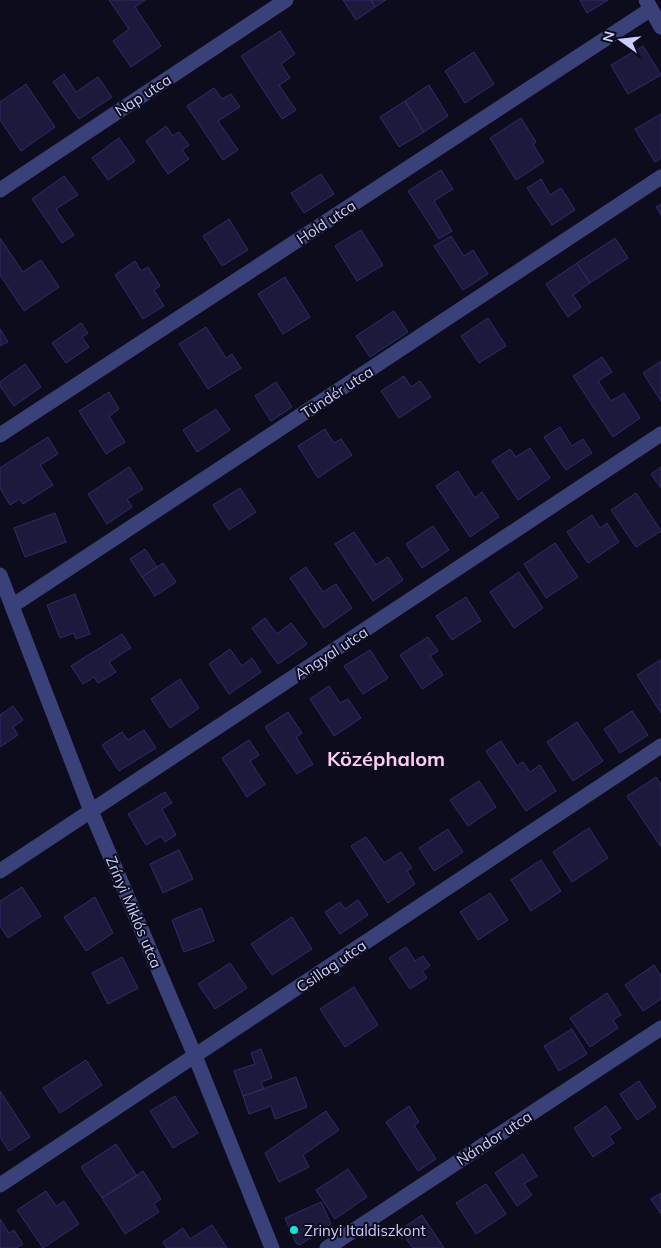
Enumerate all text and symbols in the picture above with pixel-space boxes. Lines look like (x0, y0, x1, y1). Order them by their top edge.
north arrow (596, 15, 646, 65)
text: N (598, 29, 619, 44)
street label: Nap utca (111, 70, 175, 120)
street label: Hold utca (293, 196, 359, 248)
street label: Tündér utca (297, 362, 377, 422)
street label: Angyal utca (291, 622, 371, 684)
district label: Középhalom (327, 746, 445, 771)
street label: Zrínyi Miklós utca (102, 853, 166, 971)
street label: Csillag utca (292, 936, 370, 996)
street label: Nándor utca (453, 1107, 535, 1169)
place label: Zrinyi Italdiszkont (304, 1221, 426, 1240)
marker: Zrinyi Italdiszkont (288, 1224, 300, 1236)

